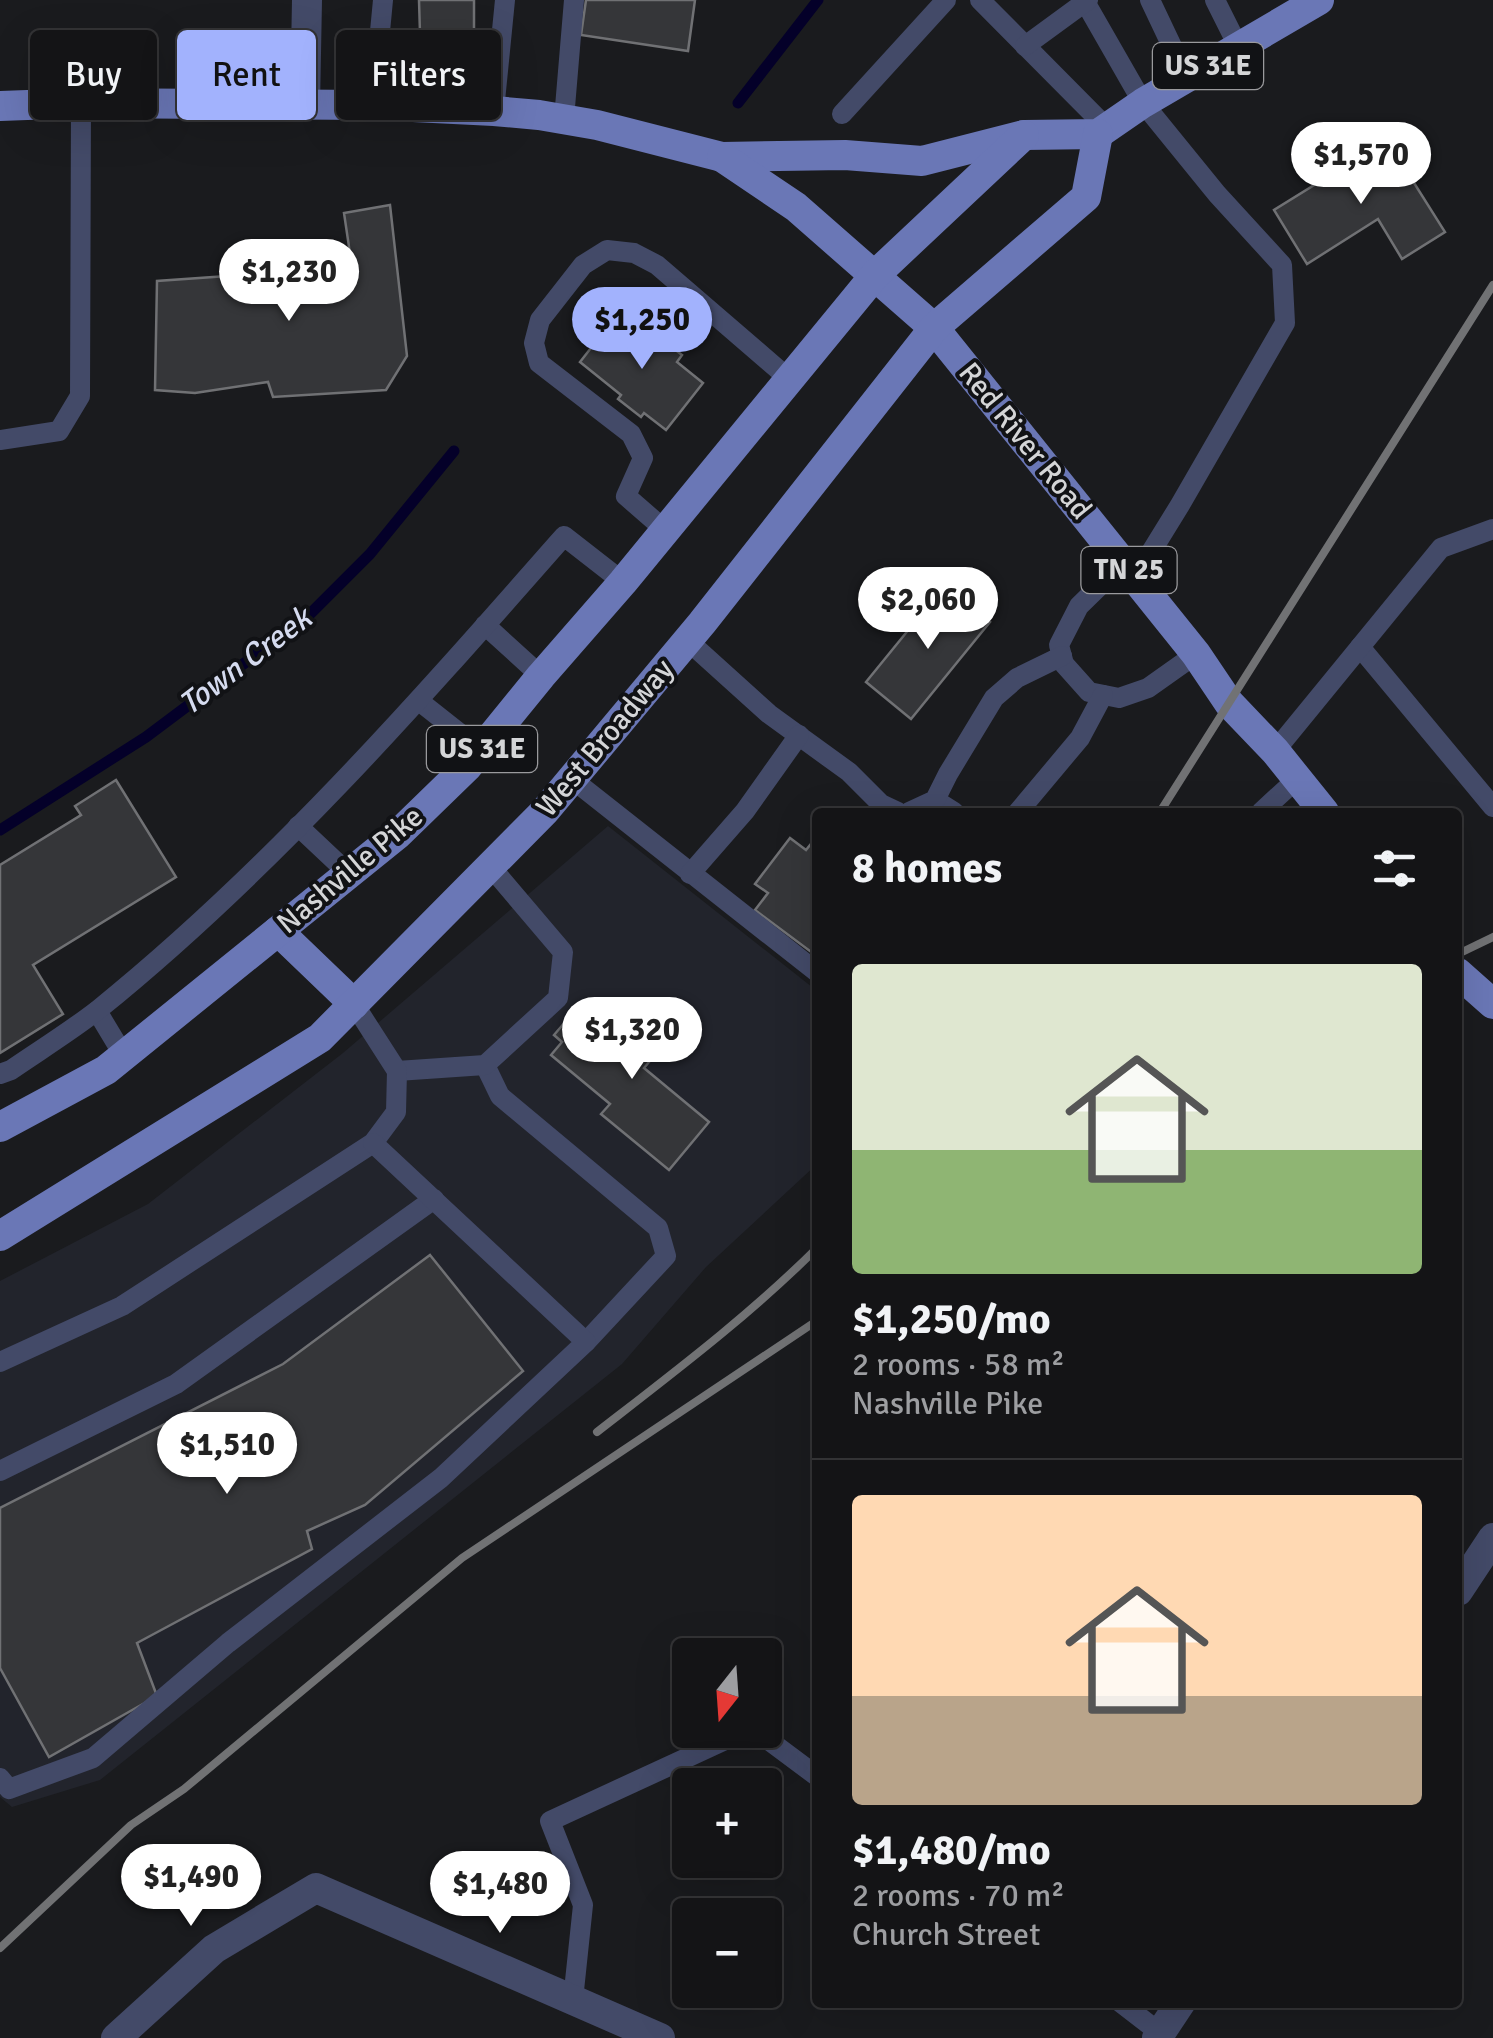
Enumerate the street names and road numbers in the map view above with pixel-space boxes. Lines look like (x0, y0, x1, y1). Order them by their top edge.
road number: US 31E (1153, 43, 1263, 89)
street label: Red River Road (950, 355, 1100, 527)
road number: TN 25 (1082, 547, 1176, 593)
street label: West Broadway (528, 652, 682, 824)
road number: US 31E (427, 726, 537, 772)
street label: Nashville Pike (269, 798, 431, 942)

